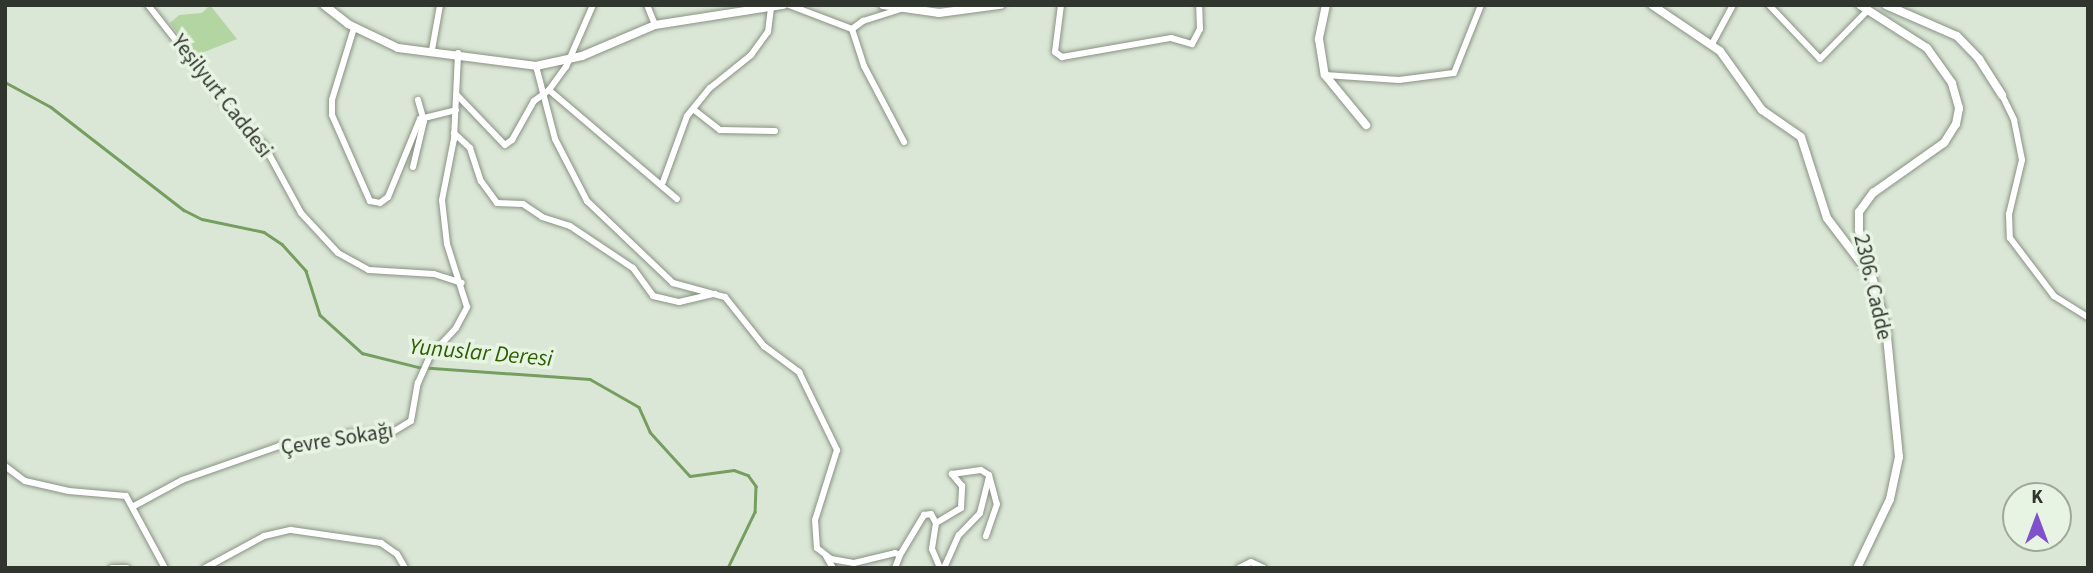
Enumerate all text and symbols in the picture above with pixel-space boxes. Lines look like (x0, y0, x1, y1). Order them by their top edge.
street label: Yeşilyurt Caddesi (166, 30, 278, 162)
street label: 2306. Cadde (1849, 232, 1897, 342)
water label: Yunuslar Deresi (408, 333, 554, 373)
street label: Çevre Sokağı (279, 418, 395, 460)
north arrow (2002, 482, 2072, 552)
text: K (2031, 484, 2043, 511)

